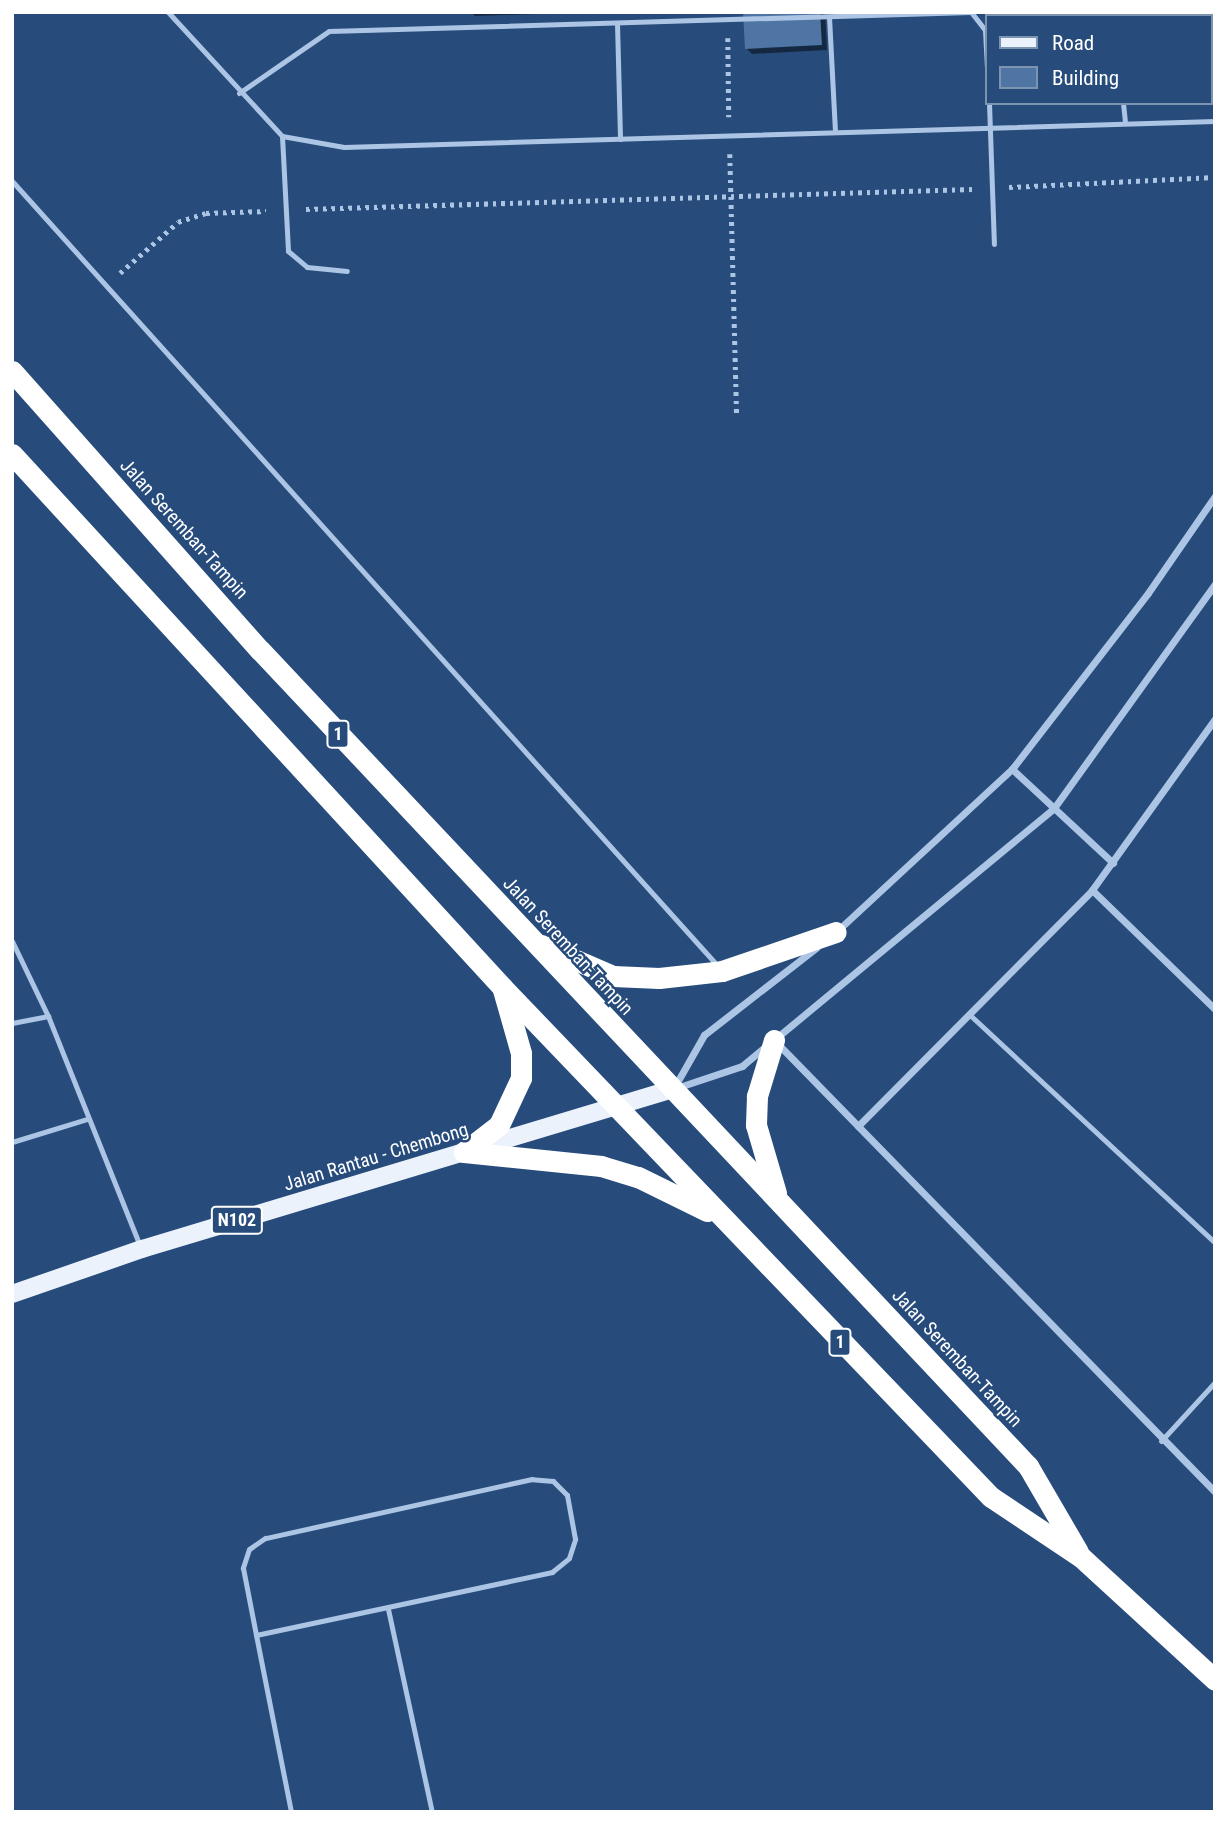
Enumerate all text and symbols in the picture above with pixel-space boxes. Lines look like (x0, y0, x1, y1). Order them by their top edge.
legend (986, 14, 1213, 105)
text: Road (1052, 31, 1094, 55)
text: Building (1052, 66, 1119, 90)
street label: Jalan Seremban-Tampin (115, 454, 253, 604)
road number: 1 (326, 720, 350, 748)
street label: Jalan Seremban-Tampin (498, 872, 638, 1020)
street label: Jalan Rantau - Chembong (281, 1118, 471, 1196)
road number: N102 (211, 1205, 263, 1234)
street label: Jalan Seremban-Tampin (887, 1284, 1027, 1432)
road number: 1 (828, 1328, 852, 1357)

